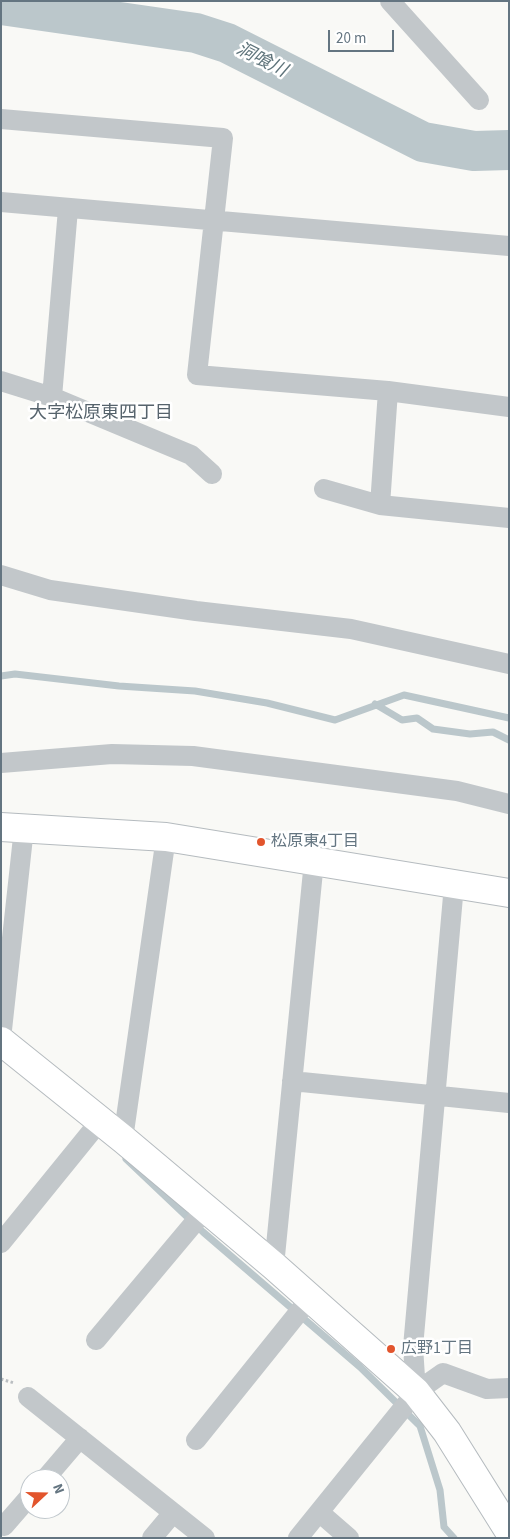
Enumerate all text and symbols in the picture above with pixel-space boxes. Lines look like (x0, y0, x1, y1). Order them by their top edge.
scale bar (330, 20, 396, 52)
text: 20 m (336, 28, 366, 49)
water label: 洞喰川 (232, 39, 290, 83)
district label: 大字松原東四丁目 (29, 403, 173, 425)
place label: 松原東4丁目 (271, 832, 359, 852)
marker: 松原東4丁目 (255, 836, 267, 848)
place label: 広野1丁目 (401, 1339, 473, 1359)
marker: 広野1丁目 (385, 1343, 397, 1355)
north arrow (20, 1469, 70, 1519)
text: N (47, 1481, 69, 1497)

